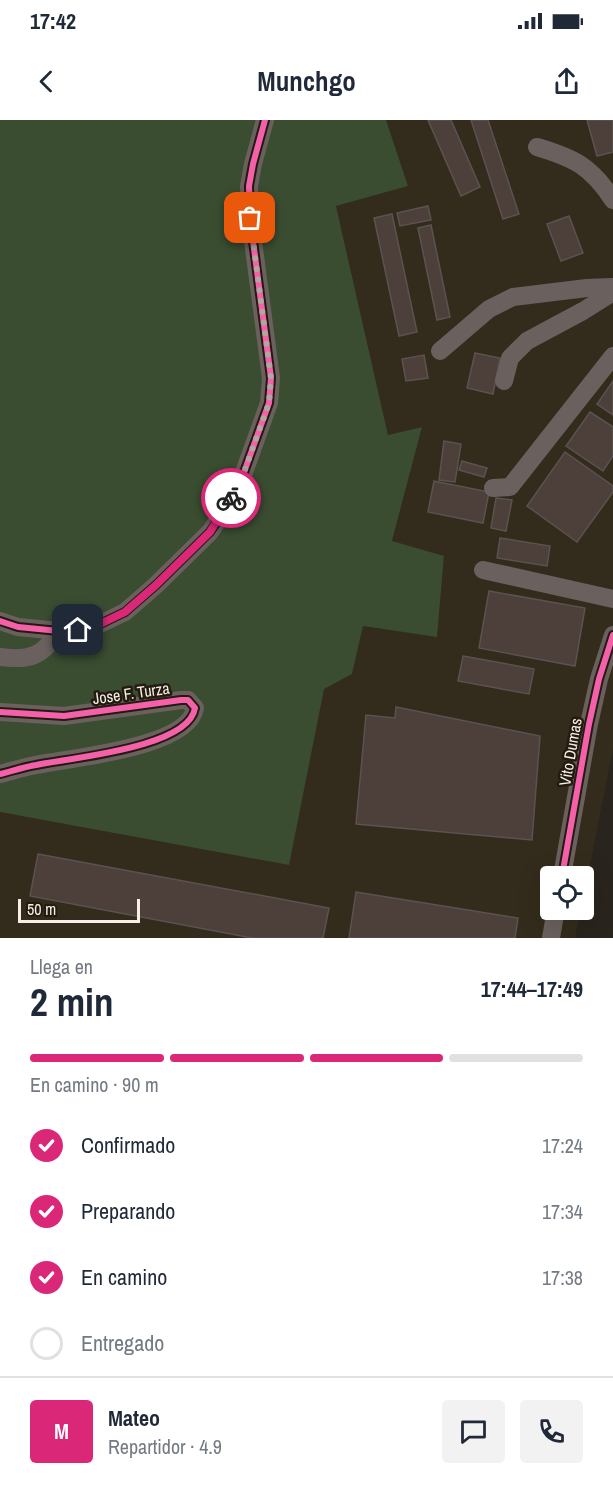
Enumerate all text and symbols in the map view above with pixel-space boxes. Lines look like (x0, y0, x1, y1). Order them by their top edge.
text: 17:42 (30, 6, 76, 36)
text: Munchgo (257, 63, 356, 99)
icon: back (30, 65, 63, 98)
icon: share (550, 65, 583, 98)
pin (224, 192, 275, 243)
icon: bag (233, 201, 266, 234)
courier (201, 468, 261, 528)
icon: bike (215, 482, 248, 515)
pin (52, 604, 103, 655)
icon: home (61, 613, 94, 646)
street label: Jose F. Turza (91, 677, 172, 709)
street label: Vito Dumas (553, 716, 587, 788)
map controls (540, 866, 594, 920)
button: locate (540, 866, 594, 920)
scale bar (18, 896, 140, 924)
text: 50 m (27, 898, 56, 920)
text: Llega en (30, 953, 93, 980)
text: 17:44–17:49 (481, 974, 583, 1004)
text: 2 min (30, 976, 114, 1028)
text: En camino · 90 m (30, 1071, 159, 1098)
icon: check (30, 1129, 63, 1162)
text: Confirmado (81, 1130, 175, 1160)
text: 17:24 (542, 1132, 583, 1159)
icon: check (30, 1195, 63, 1228)
text: Preparando (81, 1196, 175, 1226)
text: 17:34 (542, 1198, 583, 1225)
icon: check (30, 1261, 63, 1294)
text: En camino (81, 1262, 167, 1292)
text: 17:38 (542, 1264, 583, 1291)
text: Entregado (81, 1328, 164, 1358)
button: chat (442, 1400, 505, 1463)
button: phone (520, 1400, 583, 1463)
text: Mateo (108, 1403, 160, 1433)
text: M (54, 1416, 69, 1446)
text: Repartidor · 4.9 (108, 1433, 222, 1460)

